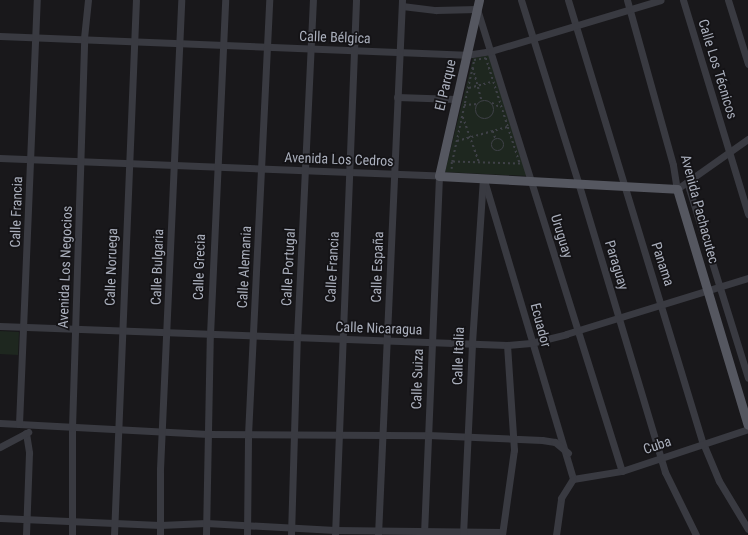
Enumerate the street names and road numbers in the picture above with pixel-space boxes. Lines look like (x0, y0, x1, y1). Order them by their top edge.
street label: Calle Los Técnicos (695, 17, 741, 121)
street label: Calle Bélgica (299, 27, 371, 47)
street label: El Parque (431, 58, 459, 112)
street label: Avenida Los Cedros (284, 149, 394, 169)
street label: Avenida Pachacutec (677, 153, 723, 265)
street label: Calle Francia (6, 176, 26, 248)
street label: Avenida Los Negocios (54, 205, 76, 329)
street label: Uruguay (547, 212, 577, 260)
street label: Calle Alemania (233, 225, 255, 309)
street label: Calle Noruega (101, 228, 121, 306)
street label: Calle Portugal (278, 228, 298, 306)
street label: Calle Bulgaria (147, 229, 167, 305)
street label: Calle Francia (322, 231, 342, 303)
street label: Calle España (367, 231, 387, 303)
street label: Calle Grecia (189, 234, 209, 300)
street label: Paraguay (601, 238, 633, 292)
street label: Panama (648, 240, 678, 288)
street label: Ecuador (527, 301, 555, 349)
street label: Calle Nicaragua (335, 318, 423, 338)
street label: Calle Italia (449, 327, 467, 385)
street label: Calle Suiza (408, 348, 426, 410)
street label: Cuba (641, 432, 673, 458)

